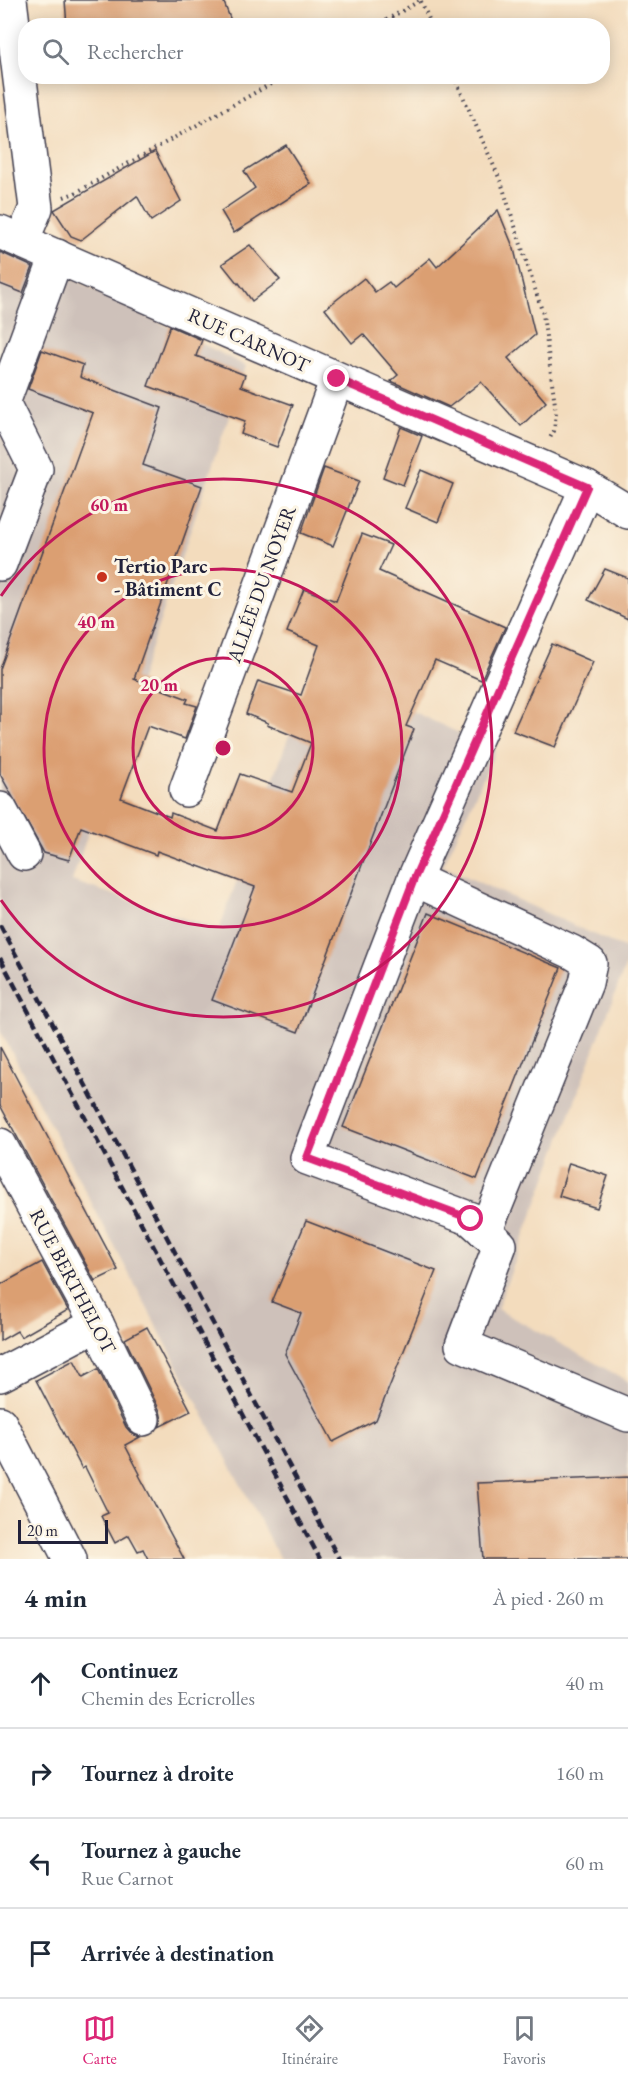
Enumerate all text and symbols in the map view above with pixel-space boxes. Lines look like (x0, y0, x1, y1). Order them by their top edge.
search box (18, 18, 610, 84)
icon: search (39, 35, 72, 68)
text: Rechercher (87, 37, 183, 66)
street label: RUE CARNOT (184, 302, 315, 379)
route end (323, 365, 349, 391)
text: 60 m (90, 493, 128, 516)
street label: ALLÉE DU NOYER (220, 501, 302, 667)
place label: Tertio Parc - Bâtiment C (114, 553, 222, 602)
marker: Tertio Parc - Bâtiment C (95, 570, 109, 584)
text: 40 m (77, 610, 115, 633)
text: 20 m (140, 673, 178, 696)
centre of rings (213, 738, 233, 758)
street label: RUE BERTHELOT (24, 1204, 122, 1358)
route start (457, 1205, 483, 1231)
scale bar (18, 1517, 108, 1544)
text: 20 m (27, 1520, 58, 1541)
text: 4 min (24, 1581, 87, 1615)
text: À pied · 260 m (493, 1585, 604, 1611)
text: Continuez (81, 1656, 178, 1685)
icon: ahead (24, 1667, 57, 1700)
text: 40 m (565, 1670, 604, 1696)
text: Chemin des Ecricrolles (81, 1685, 255, 1711)
icon: right (24, 1757, 57, 1790)
text: Tournez à droite (81, 1759, 234, 1788)
text: 160 m (556, 1760, 604, 1786)
text: Tournez à gauche (81, 1836, 241, 1865)
icon: left (24, 1847, 57, 1880)
text: 60 m (565, 1850, 604, 1876)
text: Rue Carnot (81, 1865, 173, 1891)
icon: arrive (24, 1937, 57, 1970)
text: Arrivée à destination (81, 1939, 274, 1968)
tab: Carte (82, 2012, 117, 2069)
tab: Itinéraire (282, 2012, 338, 2069)
tab: Favoris (503, 2012, 546, 2069)

